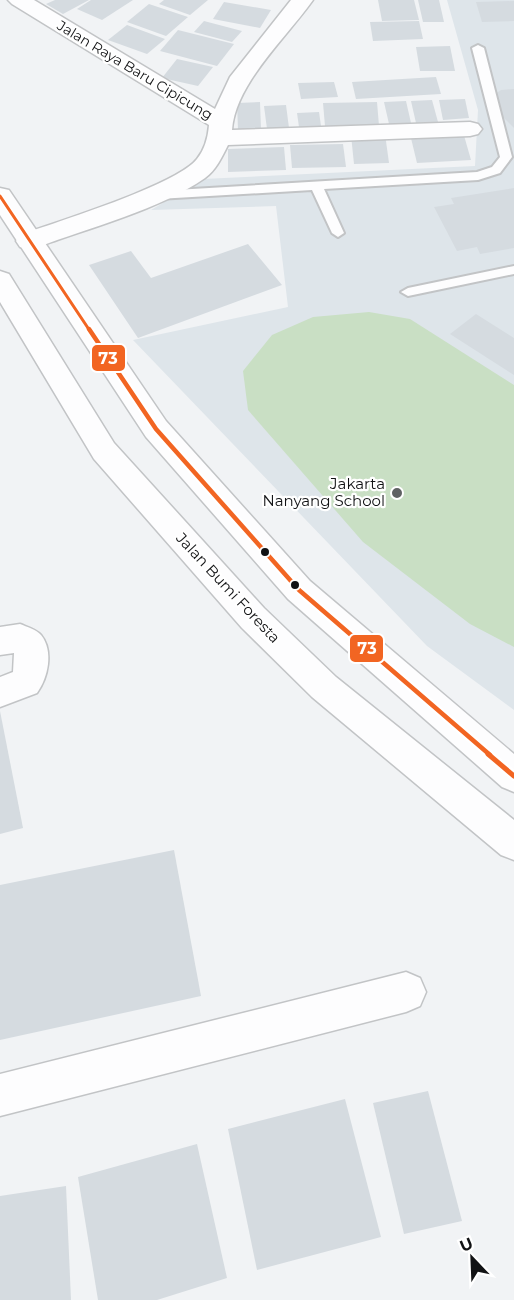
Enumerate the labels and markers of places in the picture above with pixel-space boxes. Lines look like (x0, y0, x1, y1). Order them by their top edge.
place label: Jakarta Nanyang School (263, 474, 385, 510)
marker: Jakarta Nanyang School (390, 486, 404, 500)
unlabelled marker (259, 546, 271, 558)
unlabelled marker (289, 579, 301, 591)

